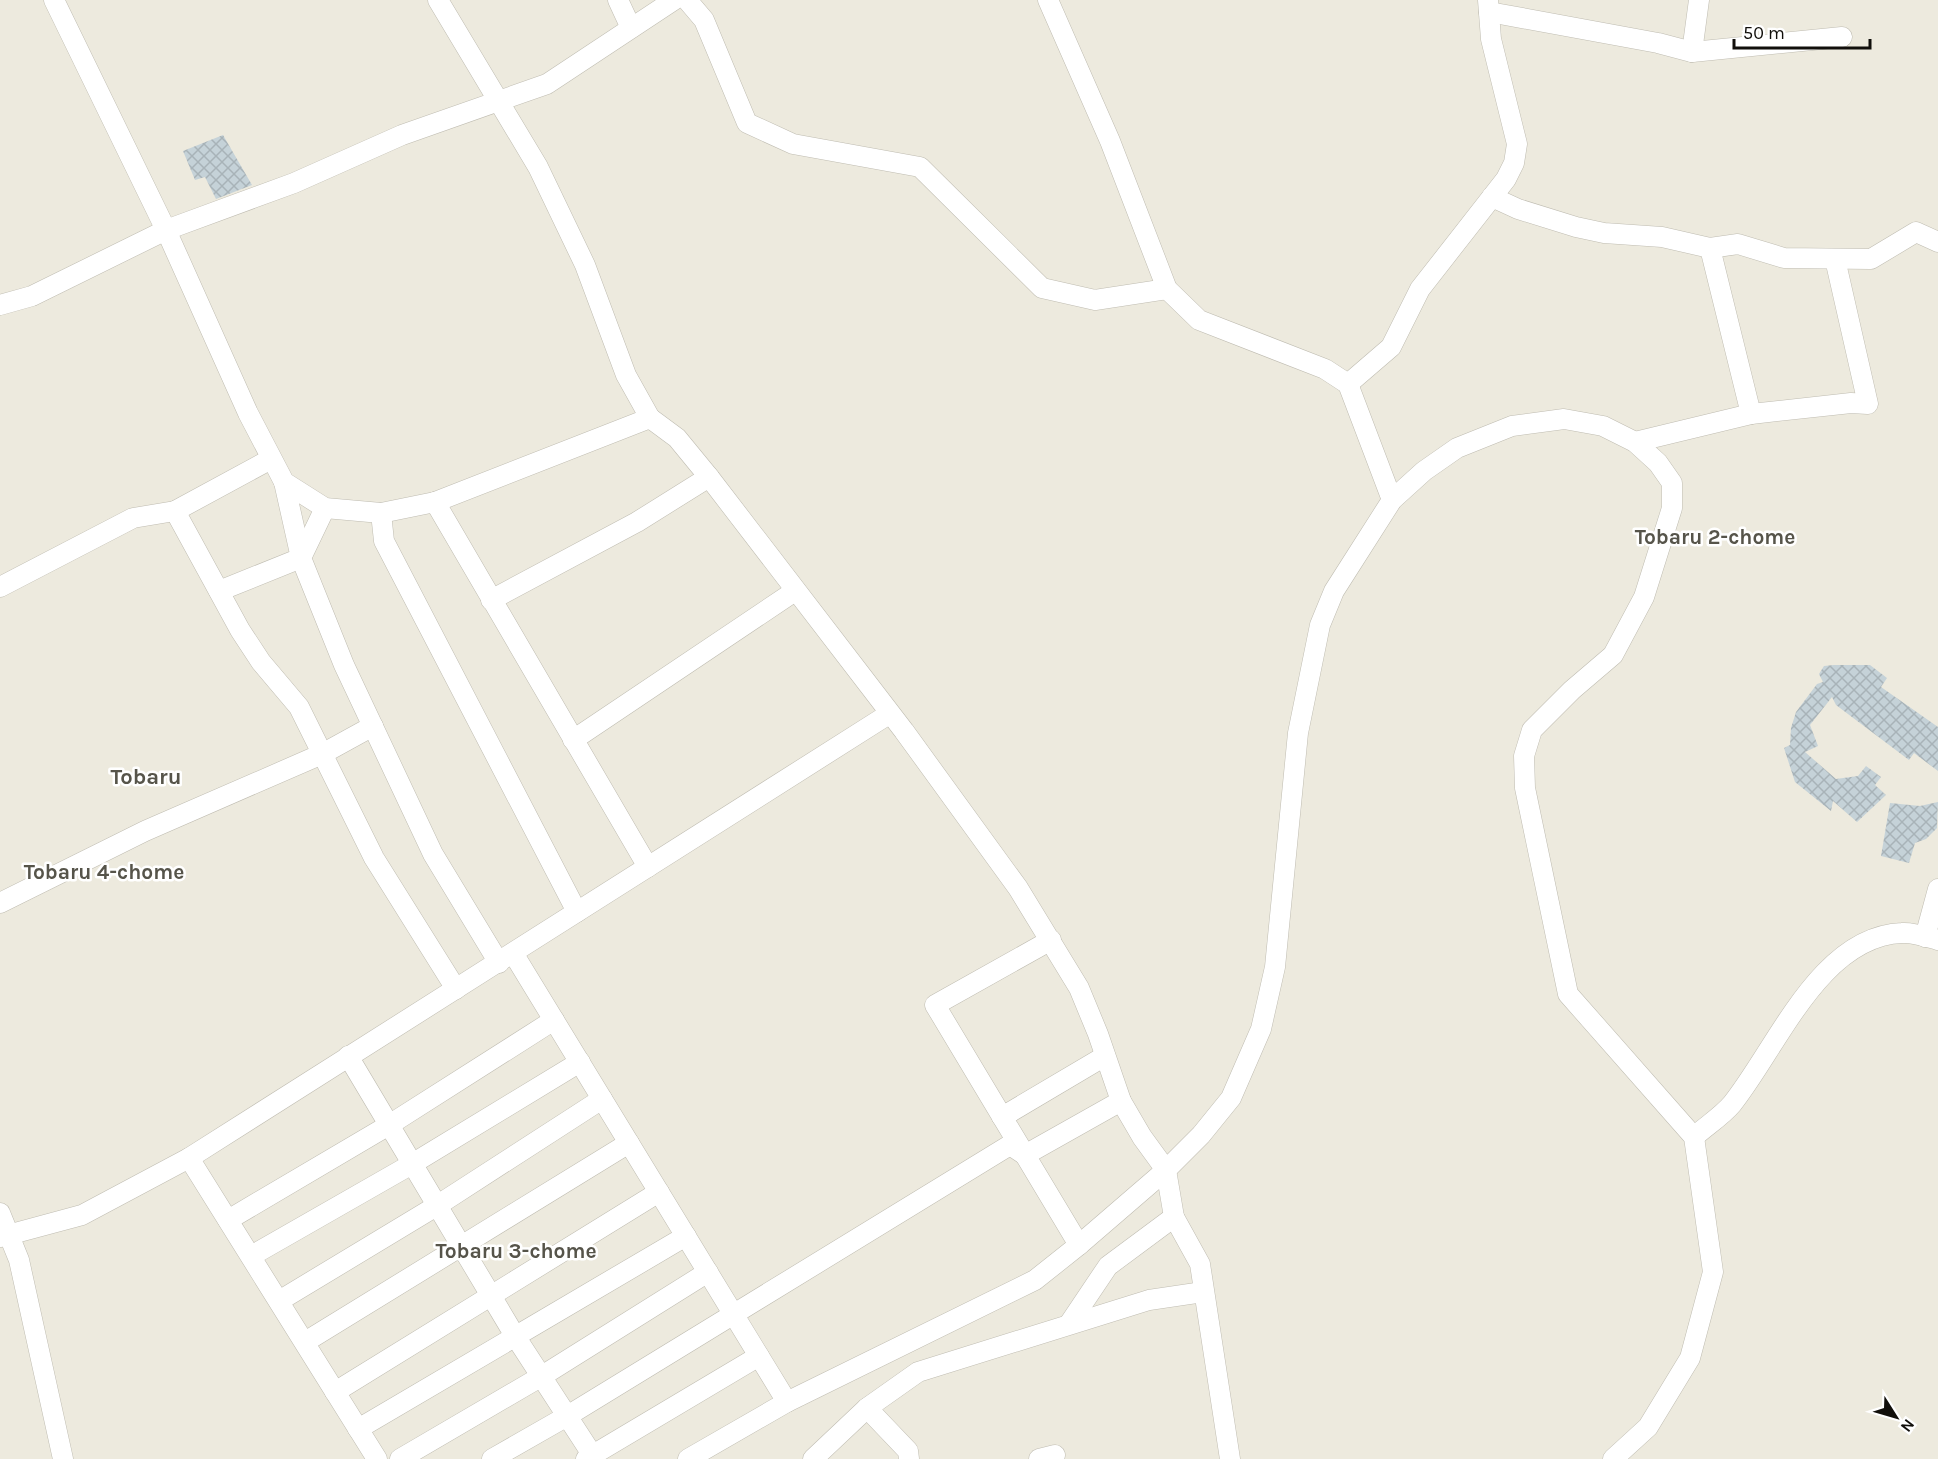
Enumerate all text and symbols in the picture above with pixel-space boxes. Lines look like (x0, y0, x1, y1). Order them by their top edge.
scale bar (1734, 12, 1870, 50)
text: 50 m (1743, 22, 1785, 44)
district label: Tobaru 2-chome (1635, 525, 1795, 549)
district label: Tobaru (111, 764, 181, 790)
district label: Tobaru 4-chome (24, 860, 184, 884)
district label: Tobaru 3-chome (435, 1239, 597, 1263)
north arrow (1866, 1387, 1926, 1447)
text: N (1897, 1415, 1919, 1436)

